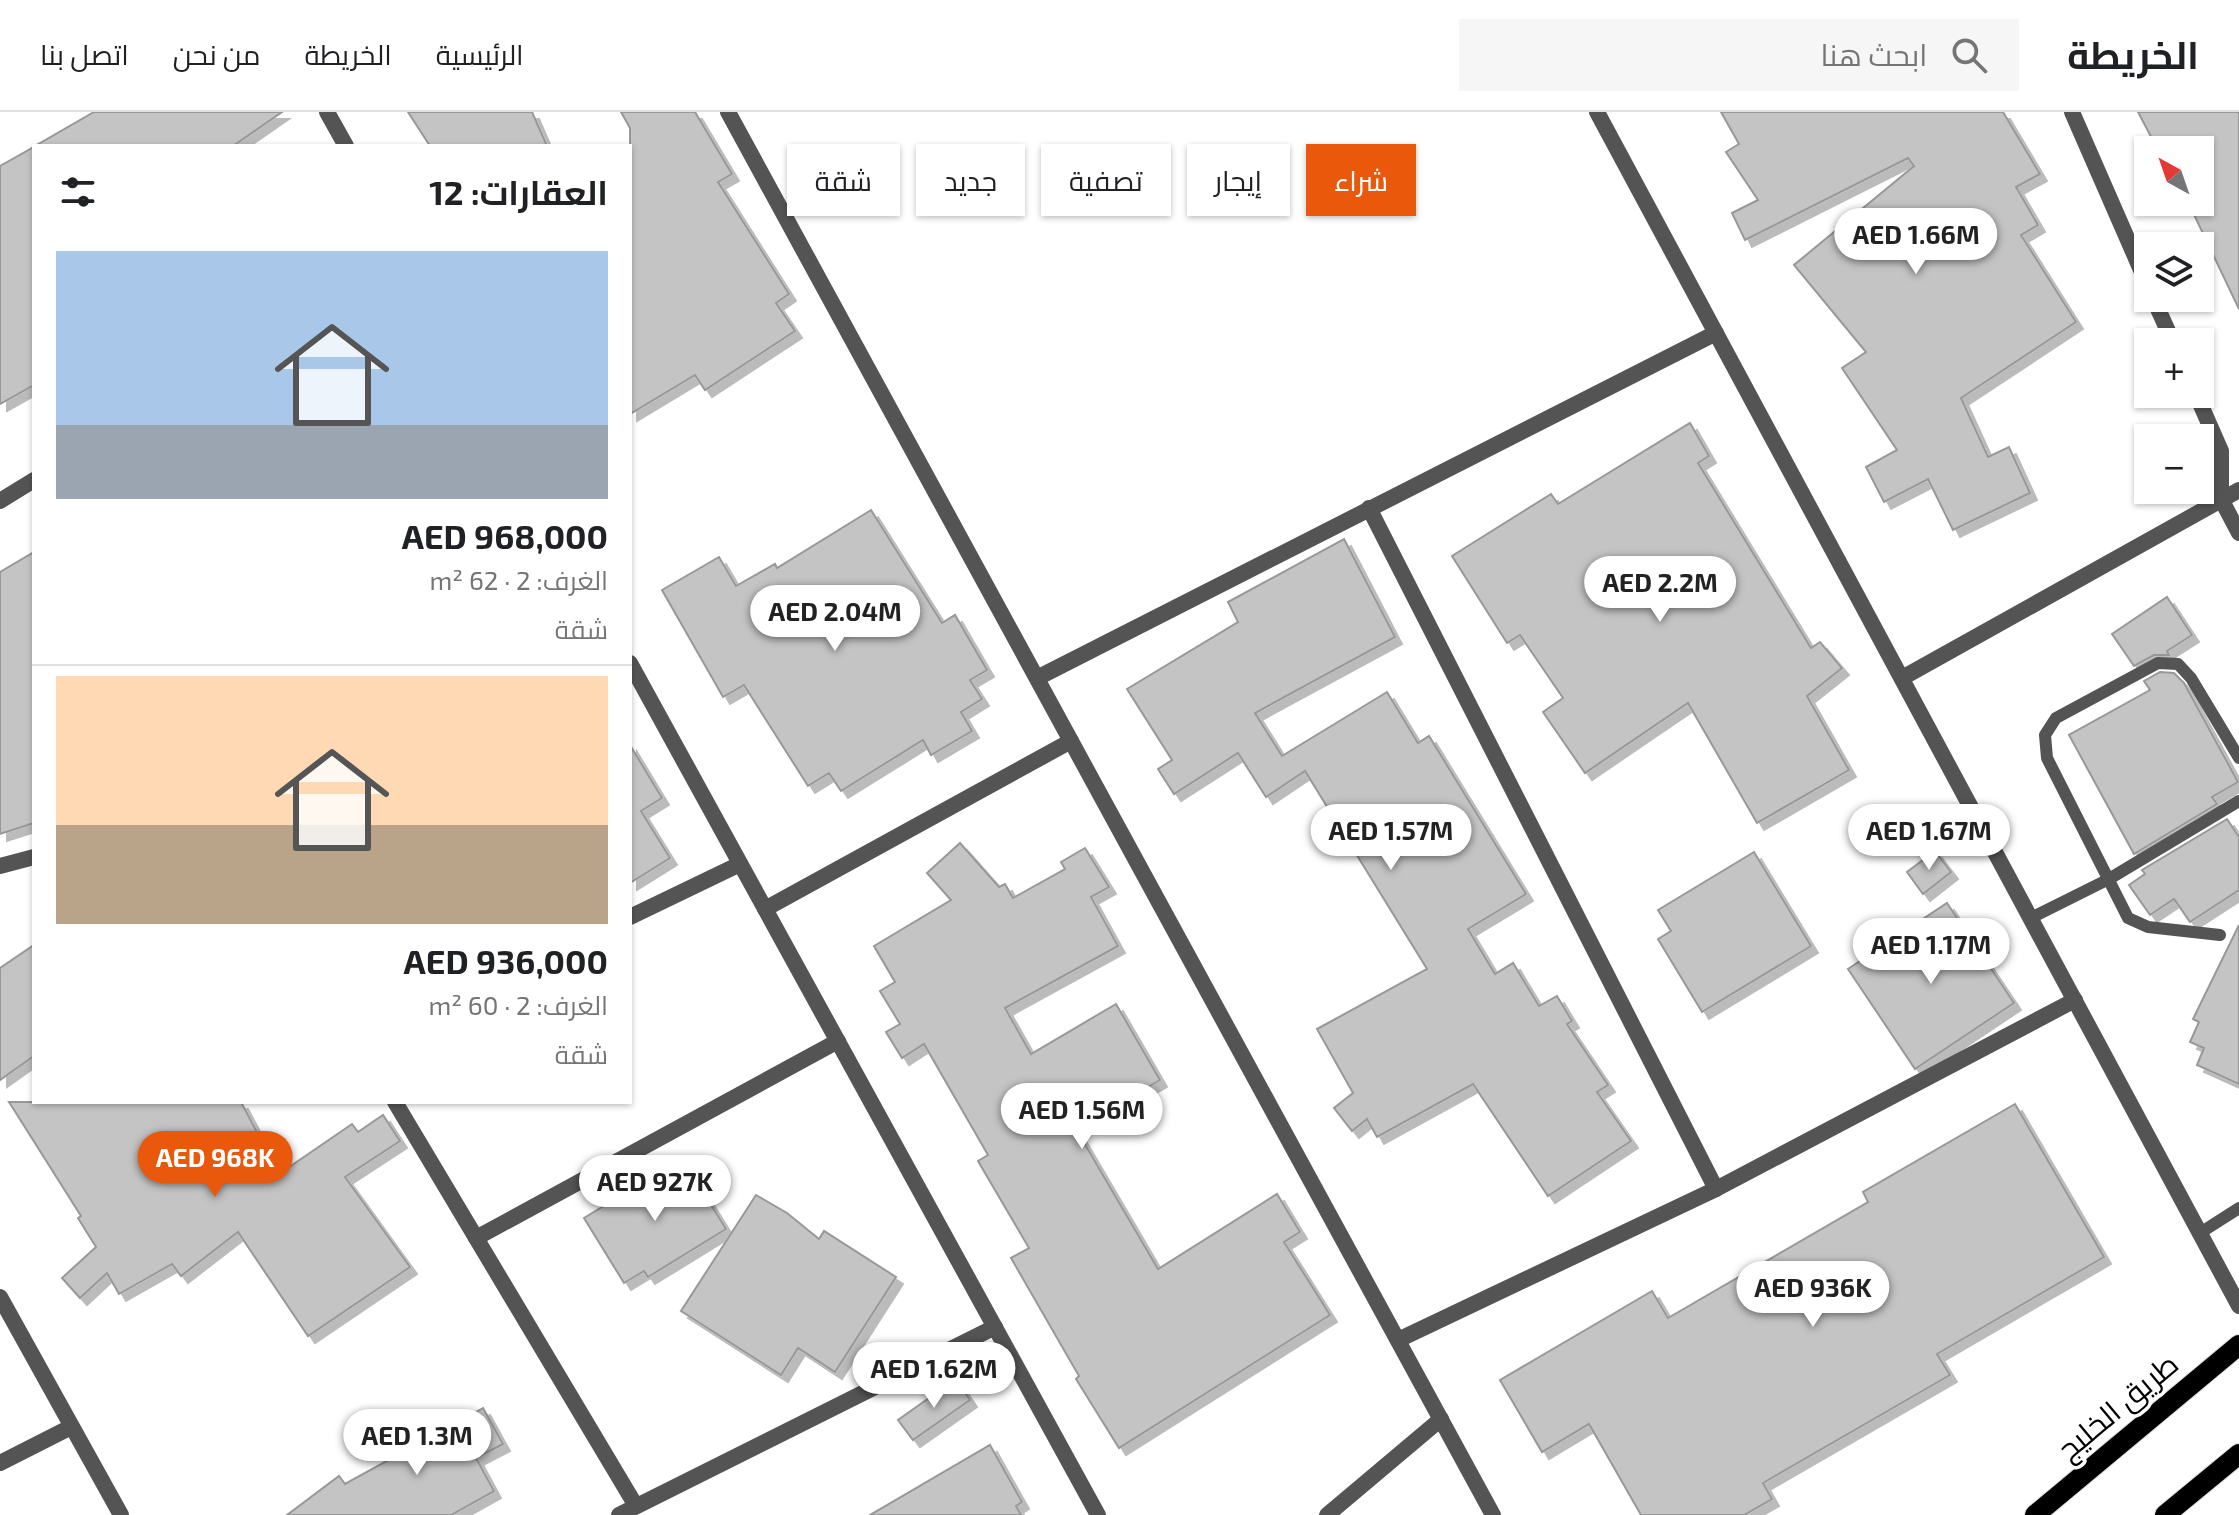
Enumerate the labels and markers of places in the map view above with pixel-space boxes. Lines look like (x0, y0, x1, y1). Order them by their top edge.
pin: AED 1.66M (1824, 208, 2008, 276)
pin: AED 2.2M (1577, 556, 1743, 624)
pin: AED 2.04M (743, 585, 927, 653)
pin: AED 1.57M (1299, 804, 1483, 872)
pin: AED 1.67M (1837, 804, 2021, 872)
pin: AED 1.17M (1839, 918, 2023, 986)
pin: AED 1.56M (990, 1083, 1174, 1151)
pin: AED 968K (132, 1131, 298, 1199)
pin: AED 927K (572, 1155, 738, 1223)
pin: AED 936K (1730, 1261, 1896, 1329)
pin: AED 1.62M (842, 1342, 1026, 1410)
pin: AED 1.3M (334, 1409, 500, 1477)

